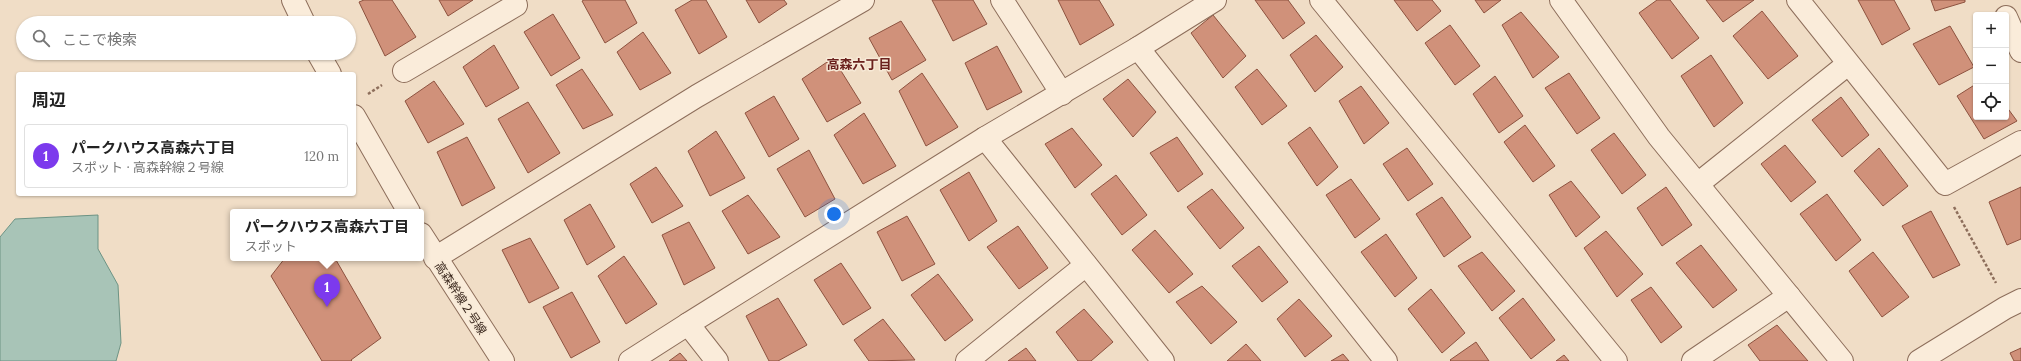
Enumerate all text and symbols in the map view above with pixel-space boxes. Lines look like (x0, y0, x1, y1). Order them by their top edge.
map controls (1973, 12, 2009, 120)
button: + (1973, 12, 2009, 48)
search box (16, 16, 356, 60)
icon: search (30, 27, 52, 49)
text: ここで検索 (62, 30, 137, 49)
button: − (1973, 48, 2009, 84)
district label: 高森六丁目 (826, 56, 892, 73)
button: locate (1973, 84, 2009, 120)
text: 周辺 (32, 89, 66, 111)
text: パークハウス高森六丁目 (71, 138, 235, 157)
text: 1 (43, 148, 49, 165)
text: 120 m (304, 148, 339, 165)
text: スポット · 高森幹線２号線 (71, 159, 224, 176)
your location (824, 204, 844, 224)
popup (230, 209, 424, 261)
text: パークハウス高森六丁目 (245, 217, 409, 236)
text: スポット (245, 238, 297, 255)
street label: 高森幹線２号線 (432, 259, 490, 337)
pin: 1 (314, 274, 340, 307)

